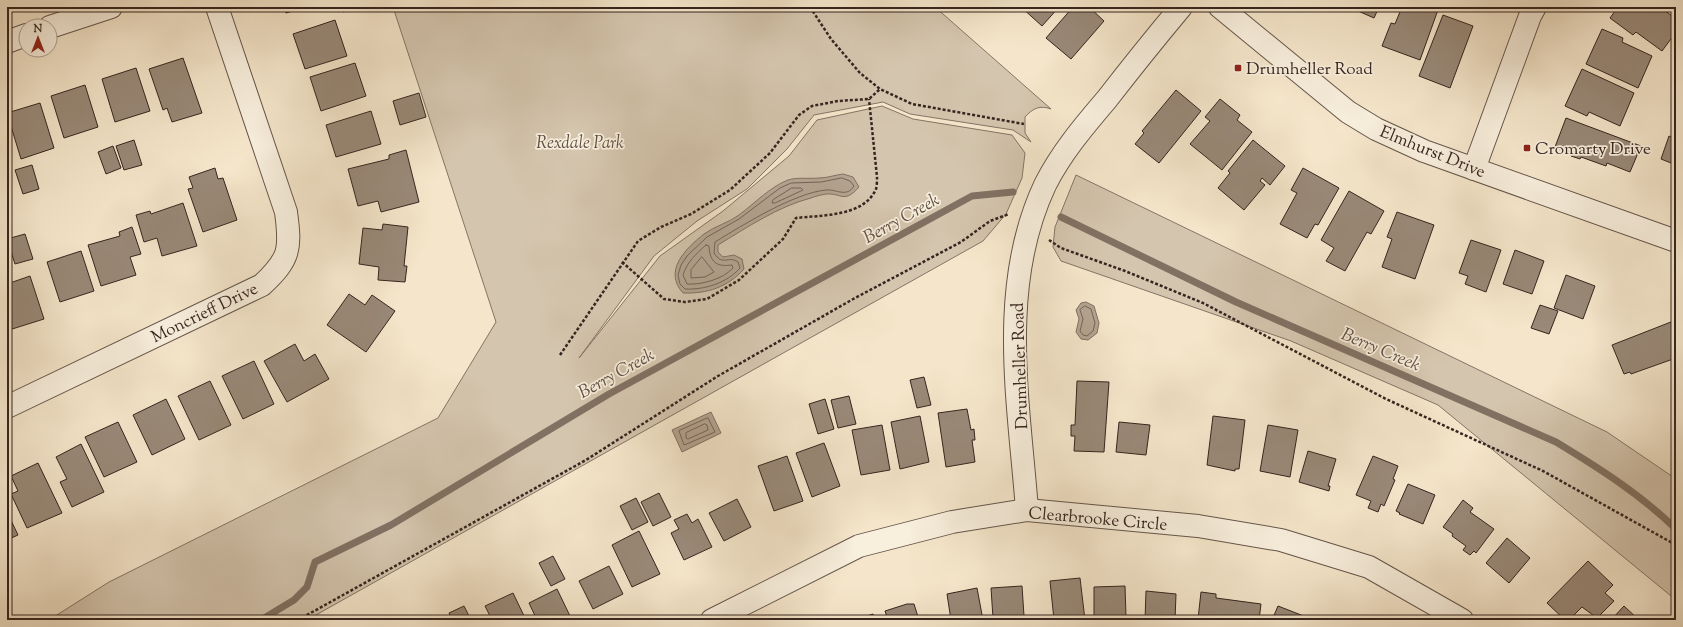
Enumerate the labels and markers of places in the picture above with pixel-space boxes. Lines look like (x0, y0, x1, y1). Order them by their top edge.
place label: Drumheller Road (1246, 58, 1373, 82)
marker: Drumheller Road (1233, 63, 1243, 73)
place label: Cromarty Drive (1535, 138, 1651, 162)
marker: Cromarty Drive (1522, 143, 1532, 153)

